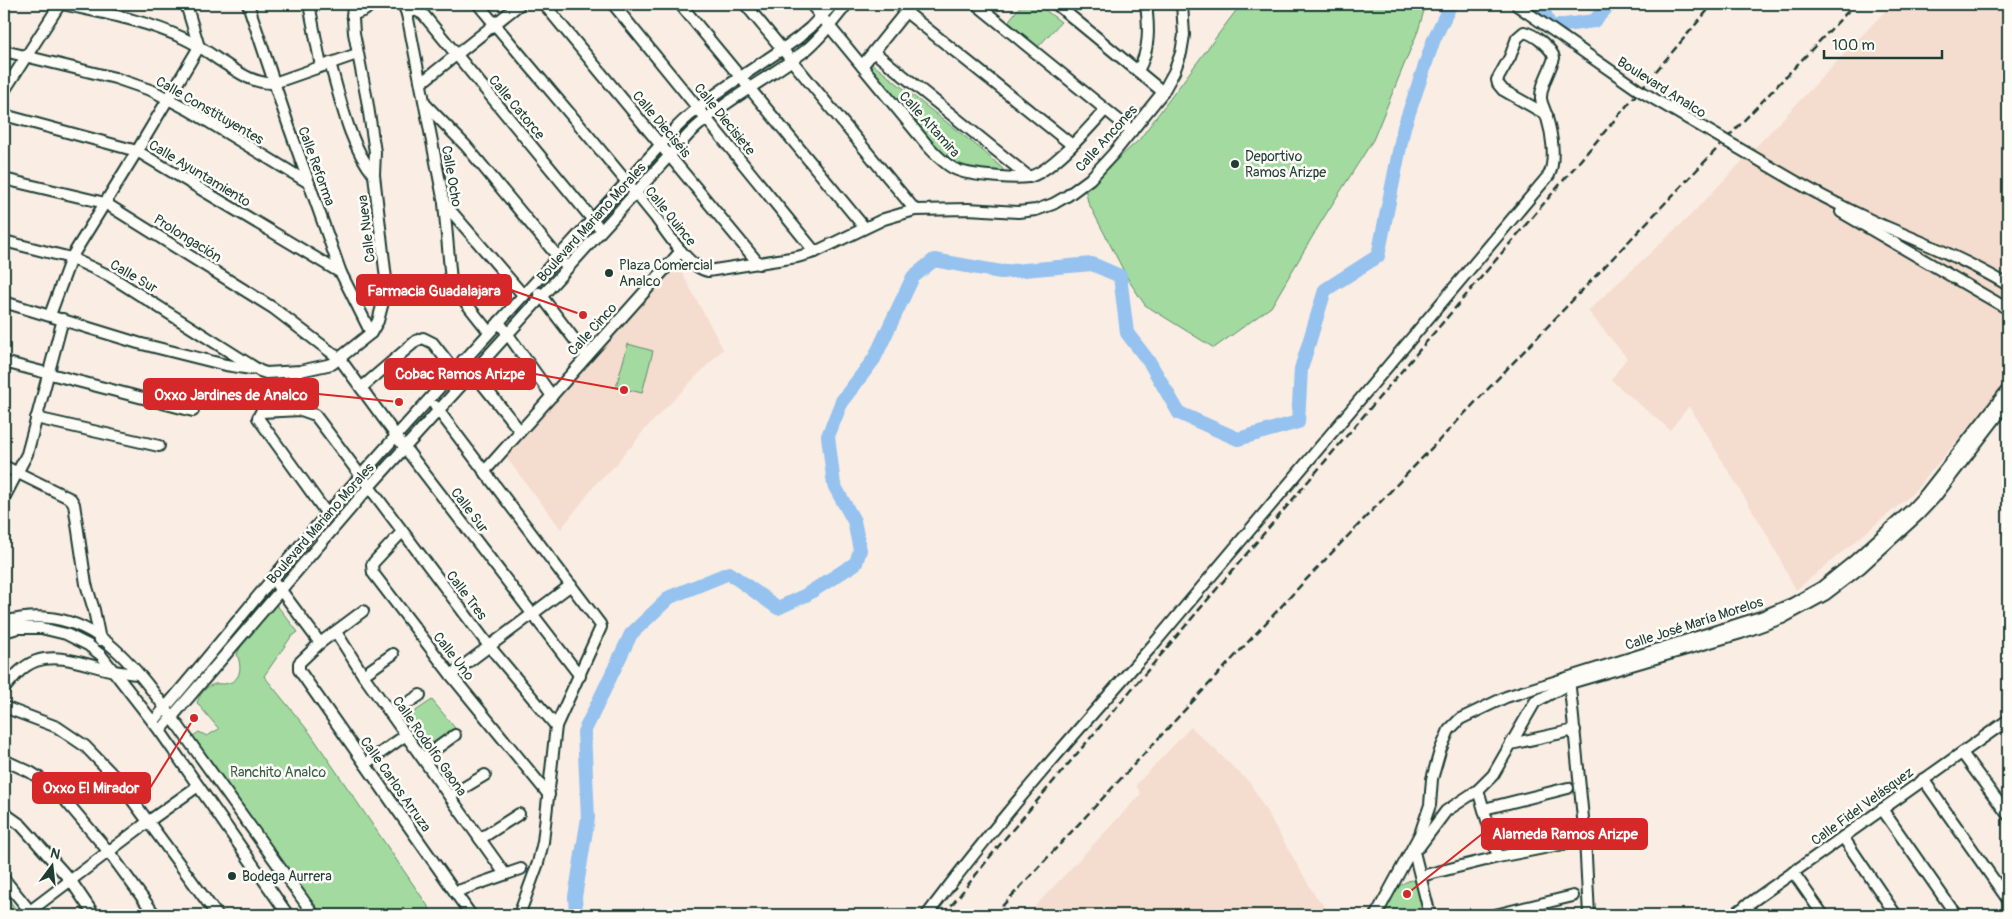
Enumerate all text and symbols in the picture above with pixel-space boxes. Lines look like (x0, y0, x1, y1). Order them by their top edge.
scale bar (1824, 28, 1942, 60)
text: 100 m (1832, 36, 1875, 55)
street label: Boulevard Analco (1614, 53, 1710, 122)
street label: Calle Catorce (485, 72, 548, 143)
street label: Calle Constituyentes (153, 73, 267, 149)
street label: Calle Diecisiete (690, 80, 759, 159)
street label: Calle Dieciséis (629, 87, 695, 162)
street label: Calle Altamira (896, 88, 964, 161)
street label: Calle Ancones (1072, 101, 1141, 175)
street label: Calle Reforma (294, 124, 339, 208)
street label: Calle Ayuntamiento (146, 136, 254, 211)
street label: Calle Ocho (438, 144, 465, 208)
place label: Deportivo Ramos Arizpe (1245, 148, 1326, 181)
marker: Deportivo Ramos Arizpe (1229, 158, 1241, 170)
street label: Boulevard Mariano Morales (533, 159, 650, 285)
street label: Calle Quince (641, 183, 700, 250)
street label: Calle Nueva (354, 194, 379, 264)
street label: Prolongación (151, 211, 225, 266)
street label: Calle Sur (107, 256, 161, 297)
place label: Plaza Comercial Analco (619, 257, 713, 290)
marker: Plaza Comercial Analco (603, 267, 615, 279)
callout: Farmacia Guadalajara (357, 275, 511, 305)
text: Farmacia Guadalajara (367, 282, 501, 301)
street label: Calle Cinco (564, 299, 621, 359)
callout: Cobac Ramos Arizpe (385, 359, 535, 389)
text: Cobac Ramos Arizpe (395, 365, 525, 384)
callout: Oxxo Jardines de Analco (144, 379, 318, 409)
text: Oxxo Jardines de Analco (154, 386, 308, 405)
street label: Boulevard Mariano Morales (263, 459, 378, 587)
street label: Calle Sur (447, 484, 492, 536)
street label: Calle Tres (443, 567, 491, 624)
street label: Calle José María Morelos (1623, 593, 1766, 654)
street label: Calle Uno (429, 629, 478, 684)
street label: Calle Rodolfo Gaona (389, 693, 470, 799)
street label: Calle Carlos Arruza (357, 734, 435, 835)
park label: Ranchito Analco (230, 764, 327, 781)
street label: Calle Fidel Velásquez (1808, 764, 1917, 849)
callout: Oxxo El Mirador (33, 773, 150, 803)
text: Oxxo El Mirador (43, 779, 140, 798)
callout: Alameda Ramos Arizpe (1482, 819, 1647, 849)
text: Alameda Ramos Arizpe (1492, 825, 1638, 844)
north arrow (28, 842, 78, 892)
text: N (48, 844, 62, 863)
place label: Bodega Aurrera (242, 868, 332, 885)
marker: Bodega Aurrera (226, 870, 238, 882)

